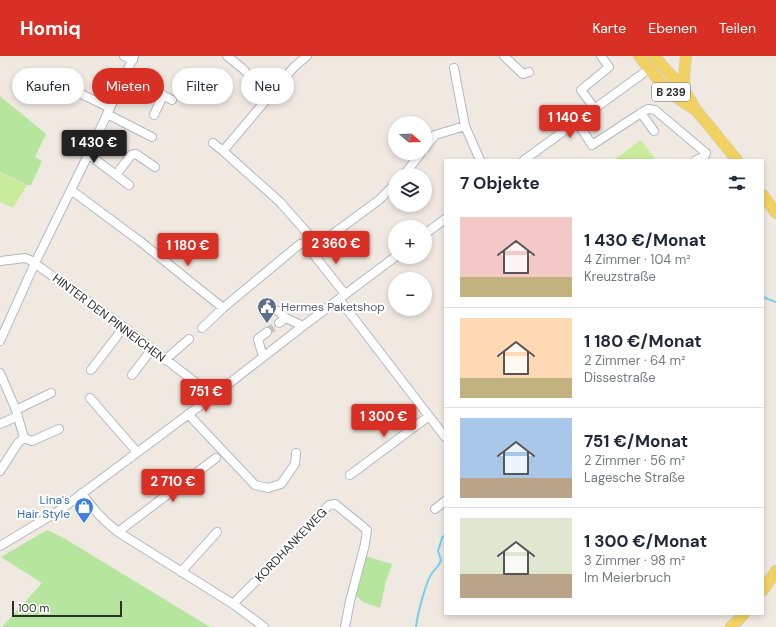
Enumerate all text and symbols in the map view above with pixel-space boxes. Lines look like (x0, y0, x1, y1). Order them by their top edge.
text: Homiq (20, 16, 81, 41)
text: Karte (592, 19, 626, 37)
text: Ebenen (648, 19, 697, 37)
text: Teilen (719, 19, 756, 37)
chip: Kaufen (12, 68, 84, 104)
chip: Mieten (92, 68, 164, 104)
chip: Filter (172, 68, 233, 104)
chip: Neu (241, 68, 294, 104)
road number: B 239 (652, 83, 690, 101)
pin: 1 140 € (533, 105, 607, 139)
text: 1 140 € (548, 109, 592, 126)
north arrow (388, 116, 432, 160)
map controls (388, 116, 432, 316)
pin: 1 430 € (57, 130, 131, 164)
text: 1 430 € (71, 134, 117, 151)
button: layers (388, 168, 432, 212)
text: 7 Objekte (460, 172, 540, 194)
icon: filters (726, 172, 748, 194)
button: + (388, 220, 432, 264)
text: 1 430 €/Monat (584, 229, 706, 251)
pin: 2 360 € (299, 231, 373, 265)
pin: 1 180 € (151, 233, 225, 267)
icon: home (492, 233, 540, 281)
text: 2 360 € (311, 235, 361, 252)
text: 1 180 € (166, 237, 210, 254)
text: 4 Zimmer · 104 m² (584, 251, 691, 268)
text: Kreuzstraße (584, 268, 656, 285)
street label: HINTER DEN PINNEICHEN (49, 270, 169, 366)
button: − (388, 272, 432, 316)
public building icon: Hermes Paketshop (256, 296, 278, 324)
place label: Hermes Paketshop (281, 299, 385, 315)
text: 1 180 €/Monat (584, 330, 702, 352)
icon: home (492, 334, 540, 382)
text: 2 Zimmer · 64 m² (584, 352, 685, 369)
text: Dissestraße (584, 369, 656, 386)
pin: 751 € (178, 379, 234, 413)
text: 751 € (190, 383, 222, 400)
pin: 1 300 € (347, 404, 421, 438)
text: 1 300 € (360, 408, 408, 425)
text: 751 €/Monat (584, 430, 688, 452)
icon: home (492, 434, 540, 482)
text: 2 Zimmer · 56 m² (584, 452, 685, 469)
pin: 2 710 € (136, 469, 210, 503)
text: Lagesche Straße (584, 469, 685, 486)
text: 2 710 € (151, 473, 196, 490)
place label: Lina's Hair Style (17, 492, 70, 522)
shop icon: Lina's Hair Style (73, 496, 95, 524)
street label: KORDHANKEWEG (252, 505, 330, 585)
text: 1 300 €/Monat (584, 530, 707, 552)
icon: home (492, 534, 540, 582)
text: 3 Zimmer · 98 m² (584, 552, 685, 569)
text: Im Meierbruch (584, 569, 671, 586)
scale bar (12, 599, 122, 618)
text: 100 m (18, 601, 49, 615)

